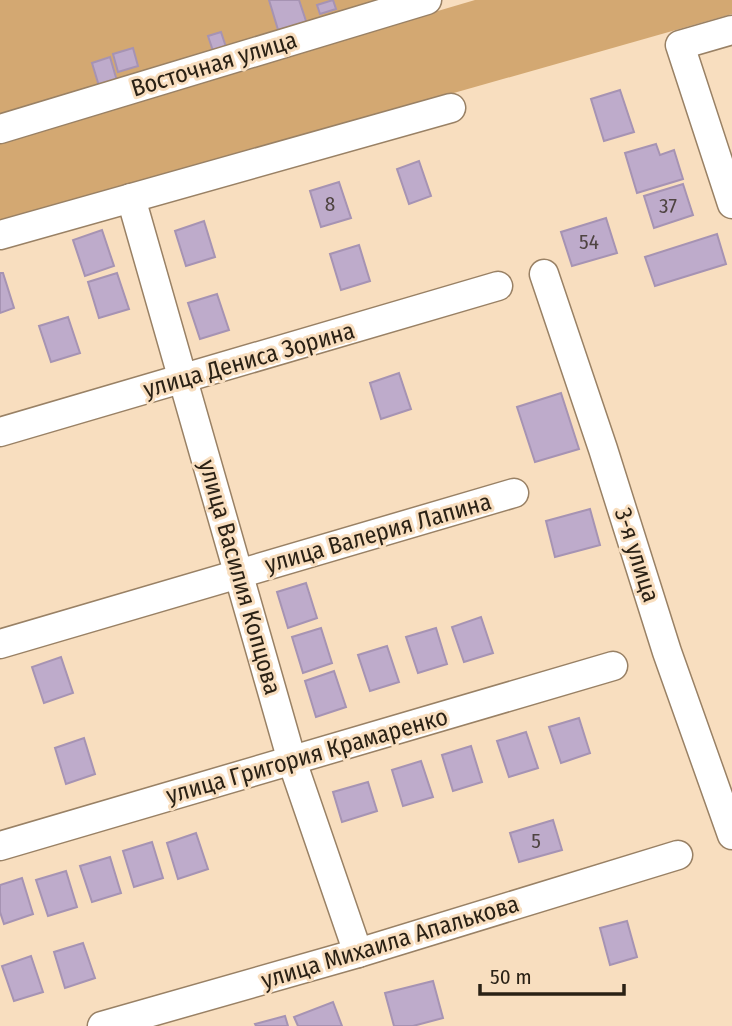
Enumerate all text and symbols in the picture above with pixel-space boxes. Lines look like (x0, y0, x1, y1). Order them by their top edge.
street label: Восточная улица (128, 25, 300, 103)
house number: 8 (325, 191, 335, 217)
house number: 37 (659, 193, 677, 219)
house number: 54 (579, 229, 599, 255)
street label: улица Дениса Зорина (140, 316, 358, 404)
street label: улица Василия Копцова (193, 456, 287, 698)
street label: улица Валерия Лапина (262, 487, 494, 579)
street label: 3-я улица (609, 505, 665, 605)
street label: улица Григория Крамаренко (163, 702, 451, 810)
house number: 5 (531, 828, 541, 854)
street label: улица Михаила Апалькова (258, 889, 522, 995)
scale bar (480, 953, 624, 997)
text: 50 m (490, 964, 532, 990)

